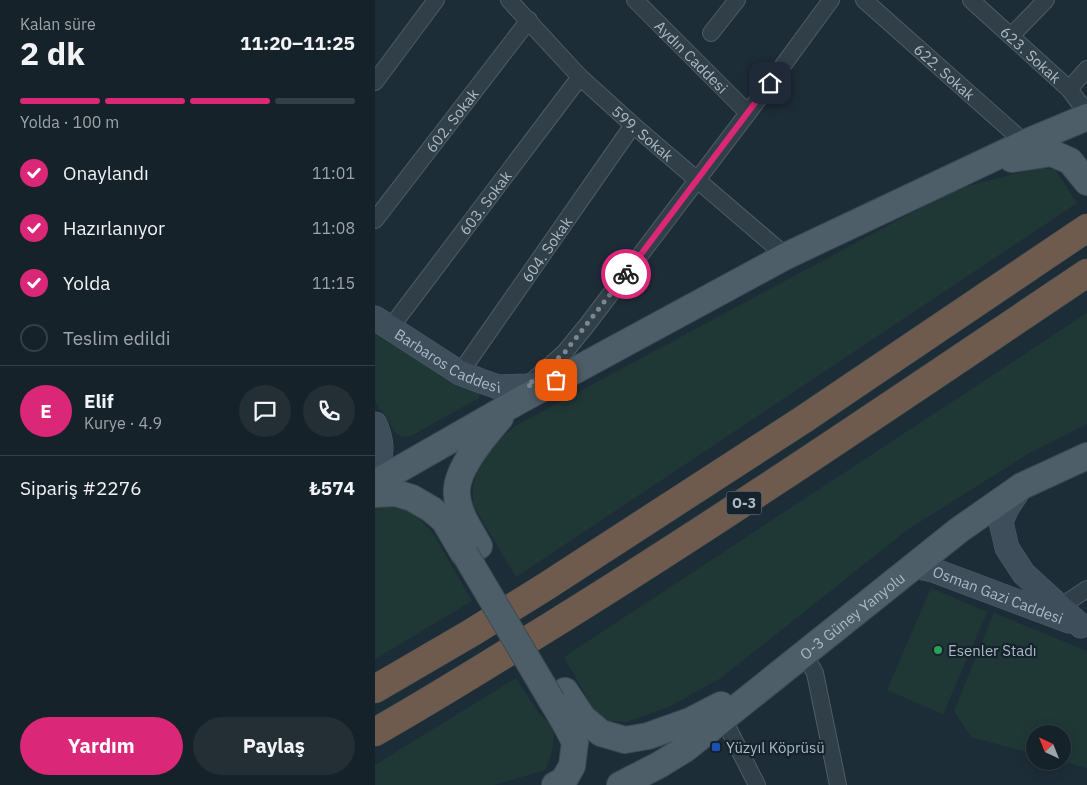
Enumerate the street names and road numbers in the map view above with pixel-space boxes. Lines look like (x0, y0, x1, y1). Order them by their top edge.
street label: Aydın Caddesi (651, 16, 732, 97)
street label: 623. Sokak (997, 22, 1065, 87)
street label: 622. Sokak (910, 40, 979, 104)
street label: 602. Sokak (421, 84, 483, 156)
street label: 599. Sokak (608, 101, 678, 165)
street label: 603. Sokak (455, 167, 516, 238)
street label: 604. Sokak (517, 213, 576, 286)
street label: Barbaros Caddesi (391, 324, 501, 397)
road number: O-3 (727, 492, 761, 514)
street label: Osman Gazi Caddesi (930, 561, 1066, 628)
street label: O-3 Güney Yanyolu (796, 568, 908, 663)

